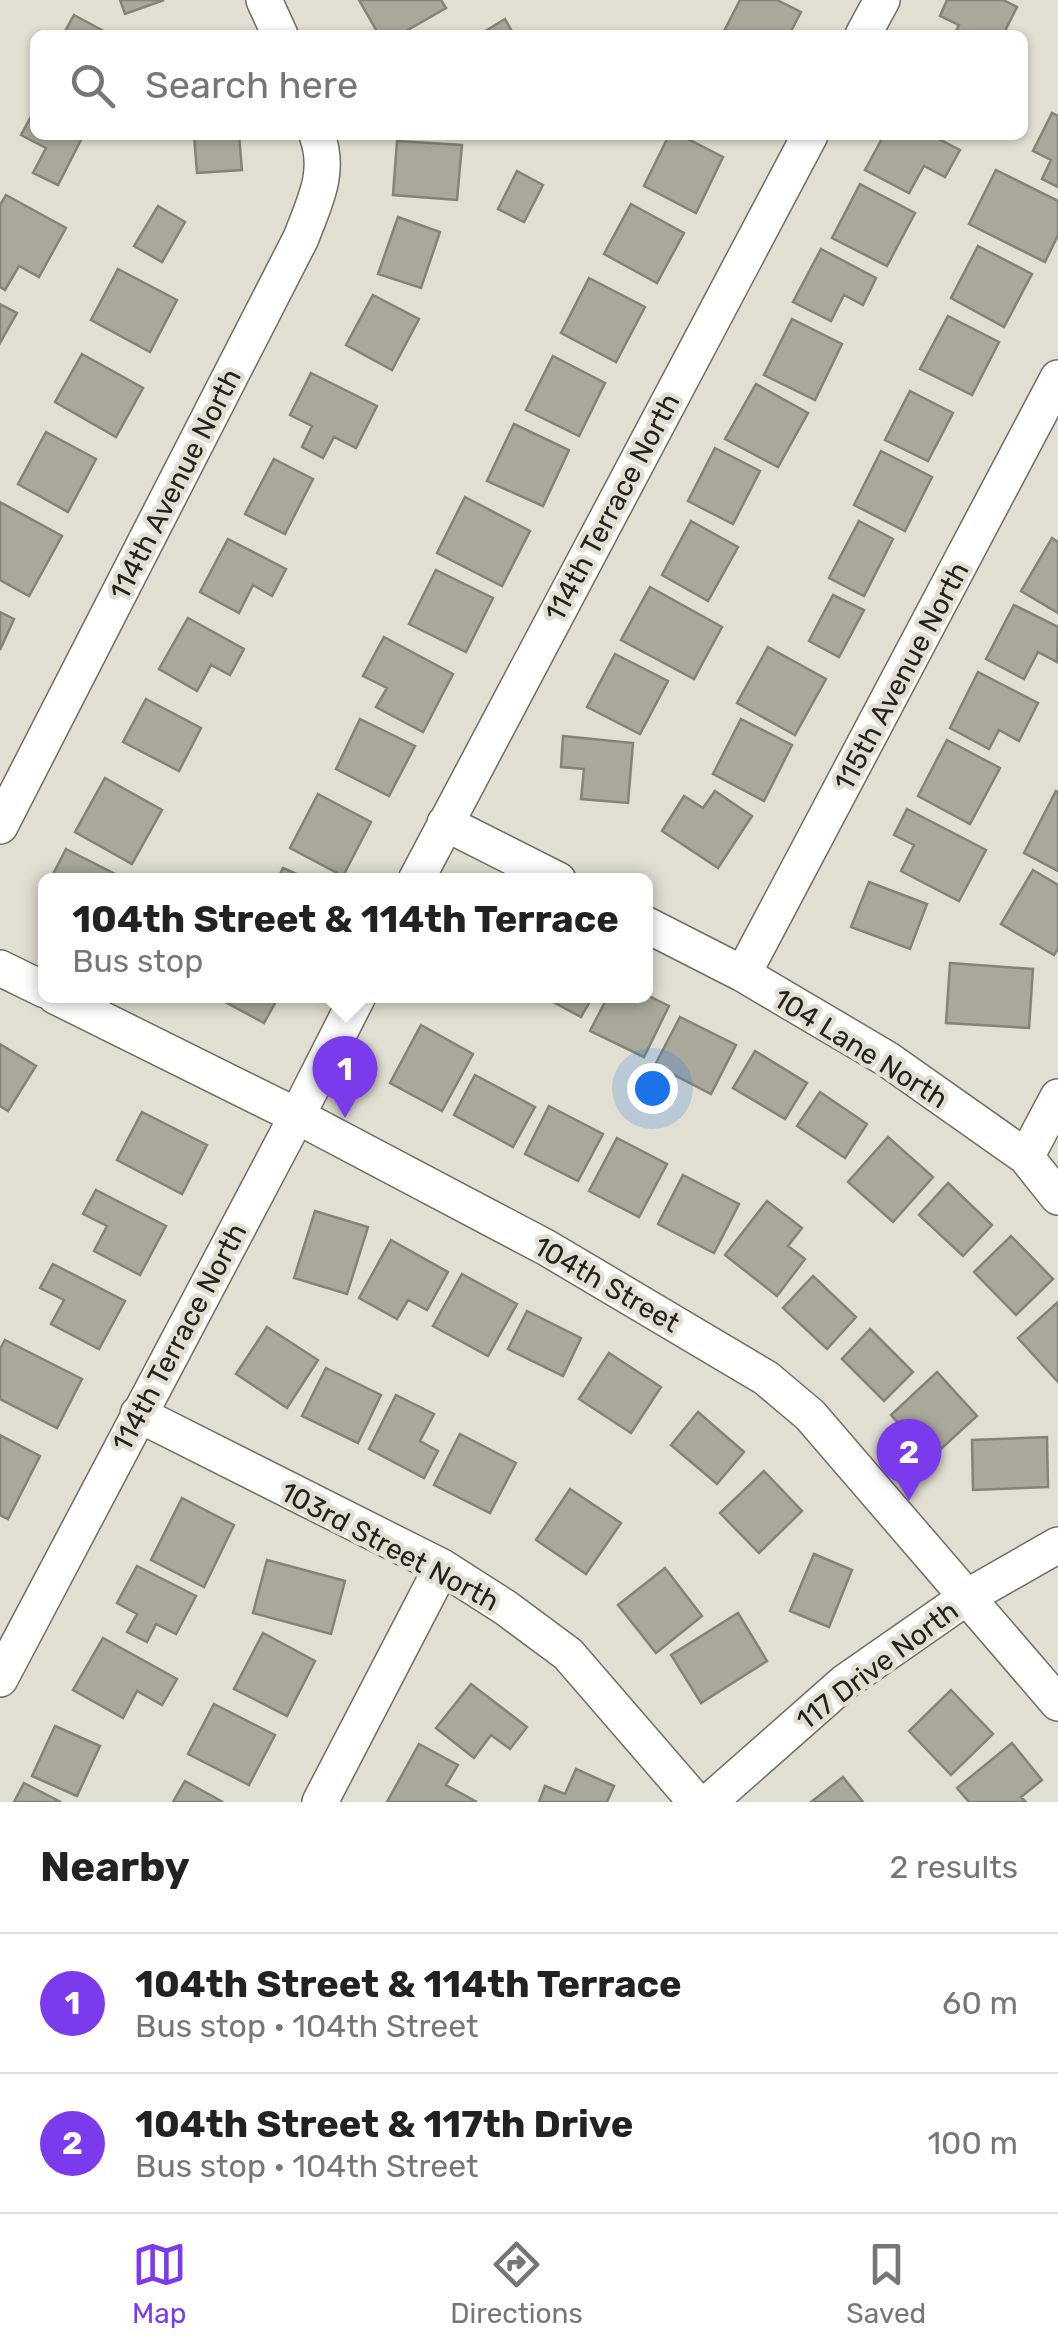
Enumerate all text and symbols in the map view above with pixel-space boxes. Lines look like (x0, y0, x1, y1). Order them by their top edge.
search box (30, 30, 1028, 140)
icon: search (65, 58, 120, 113)
text: Search here (145, 62, 358, 108)
street label: 114th Avenue North (103, 363, 248, 605)
street label: 114th Terrace North (538, 388, 686, 627)
street label: 115th Avenue North (827, 556, 976, 796)
popup (38, 873, 653, 1003)
text: 104th Street & 114th Terrace (72, 896, 619, 942)
text: Bus stop (72, 942, 203, 980)
street label: 104 Lane North (768, 982, 954, 1115)
pin: 1 (312, 1036, 378, 1118)
your location (627, 1063, 678, 1114)
street label: 114th Terrace North (105, 1218, 253, 1457)
street label: 104th Street (528, 1229, 686, 1339)
pin: 2 (876, 1418, 942, 1501)
street label: 103rd Street North (275, 1475, 505, 1618)
street label: 117 Drive North (790, 1594, 965, 1737)
text: Nearby (40, 1842, 190, 1892)
text: 2 results (889, 1848, 1018, 1886)
text: 104th Street & 114th Terrace (135, 1961, 682, 2007)
text: 1 (65, 1984, 80, 2022)
text: 60 m (942, 1984, 1018, 2022)
text: Bus stop · 104th Street (135, 2007, 479, 2045)
text: 104th Street & 117th Drive (135, 2101, 633, 2147)
text: 2 (62, 2124, 83, 2162)
text: 100 m (927, 2124, 1018, 2162)
text: Bus stop · 104th Street (135, 2147, 479, 2185)
tab: Map (132, 2237, 187, 2330)
tab: Directions (450, 2237, 583, 2330)
tab: Saved (846, 2237, 926, 2330)

